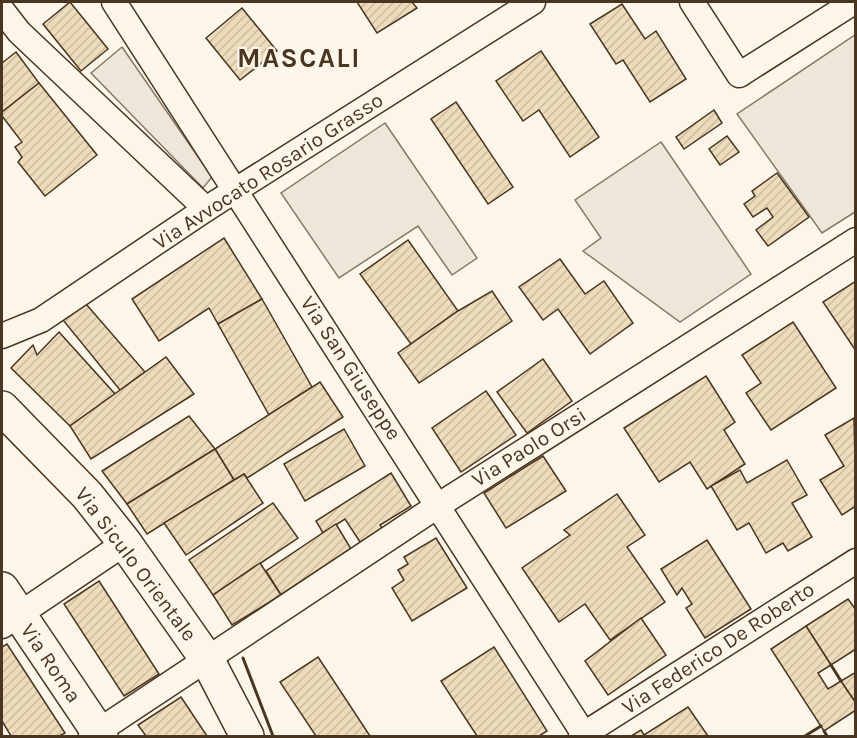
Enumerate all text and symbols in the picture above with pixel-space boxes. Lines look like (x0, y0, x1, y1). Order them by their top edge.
district label: MASCALI (237, 42, 361, 74)
street label: Via Avvocato Rosario Grasso (149, 88, 387, 254)
street label: Via San Giuseppe (296, 292, 406, 444)
street label: Via Paolo Orsi (467, 402, 591, 492)
street label: Via Siculo Orientale (70, 482, 202, 646)
street label: Via Federico De Roberto (617, 577, 819, 719)
street label: Via Roma (16, 619, 86, 707)

